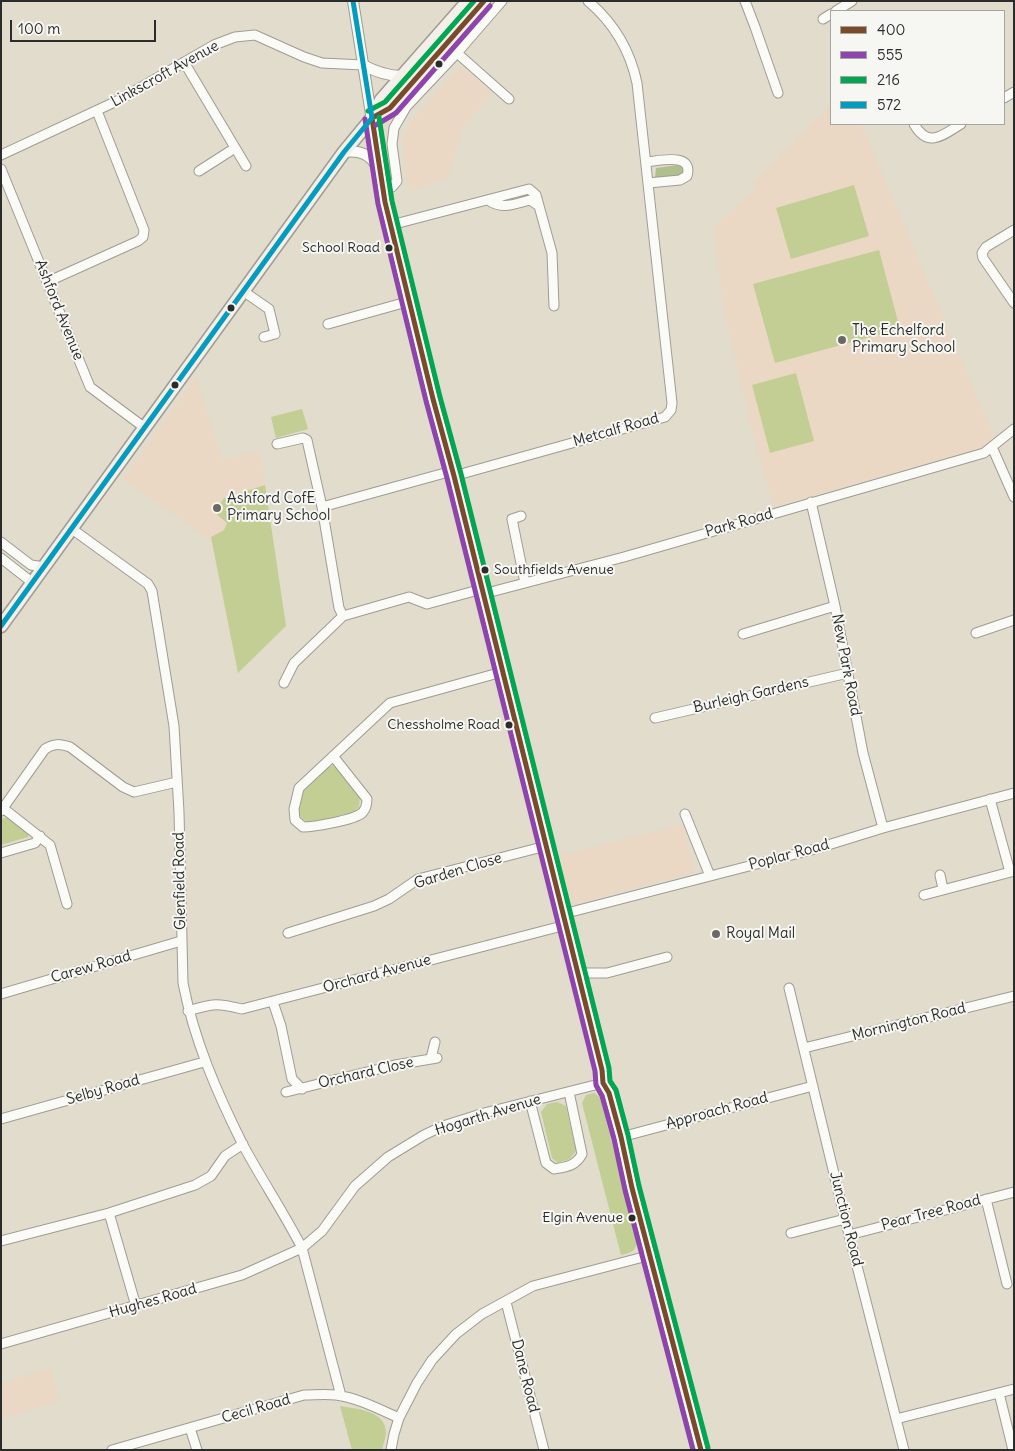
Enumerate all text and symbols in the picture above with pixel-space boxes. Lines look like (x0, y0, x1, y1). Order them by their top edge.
scale bar (12, 10, 159, 42)
legend (830, 10, 1005, 125)
text: 100 m (18, 19, 60, 38)
text: 400 (877, 20, 905, 39)
street label: Linkscroft Avenue (108, 37, 222, 111)
text: 555 (877, 45, 903, 64)
unlabelled marker (434, 59, 444, 69)
text: 216 (877, 70, 900, 89)
text: 572 (877, 95, 901, 114)
place label: School Road (302, 240, 380, 256)
marker: School Road (384, 243, 394, 253)
street label: Ashford Avenue (31, 257, 87, 363)
unlabelled marker (226, 303, 236, 313)
place label: The Echelford Primary School (852, 322, 955, 357)
marker: The Echelford Primary School (836, 334, 848, 346)
unlabelled marker (170, 380, 180, 390)
street label: Metcalf Road (571, 409, 661, 451)
place label: Ashford CofE Primary School (227, 490, 330, 525)
marker: Ashford CofE Primary School (211, 502, 223, 514)
street label: Park Road (703, 505, 775, 541)
place label: Southfields Avenue (494, 562, 614, 578)
marker: Southfields Avenue (480, 565, 490, 575)
street label: New Park Road (827, 613, 865, 717)
street label: Burleigh Gardens (692, 673, 810, 717)
place label: Chessholme Road (387, 717, 500, 733)
marker: Chessholme Road (504, 720, 514, 730)
street label: Glenfield Road (170, 832, 190, 930)
street label: Poplar Road (747, 836, 831, 874)
street label: Garden Close (412, 849, 504, 893)
place label: Royal Mail (726, 925, 795, 943)
marker: Royal Mail (710, 928, 722, 940)
street label: Carew Road (49, 947, 133, 987)
street label: Orchard Avenue (321, 951, 433, 997)
street label: Mornington Road (850, 999, 968, 1045)
street label: Orchard Close (317, 1053, 415, 1093)
street label: Selby Road (64, 1071, 142, 1109)
street label: Approach Road (664, 1089, 770, 1133)
street label: Hogarth Avenue (433, 1090, 543, 1140)
street label: Junction Road (826, 1170, 866, 1268)
street label: Pear Tree Road (879, 1191, 983, 1235)
place label: Elgin Avenue (542, 1210, 623, 1226)
marker: Elgin Avenue (627, 1213, 637, 1223)
street label: Hughes Road (107, 1280, 199, 1322)
street label: Dane Road (507, 1338, 543, 1414)
street label: Cecil Road (220, 1391, 292, 1427)

